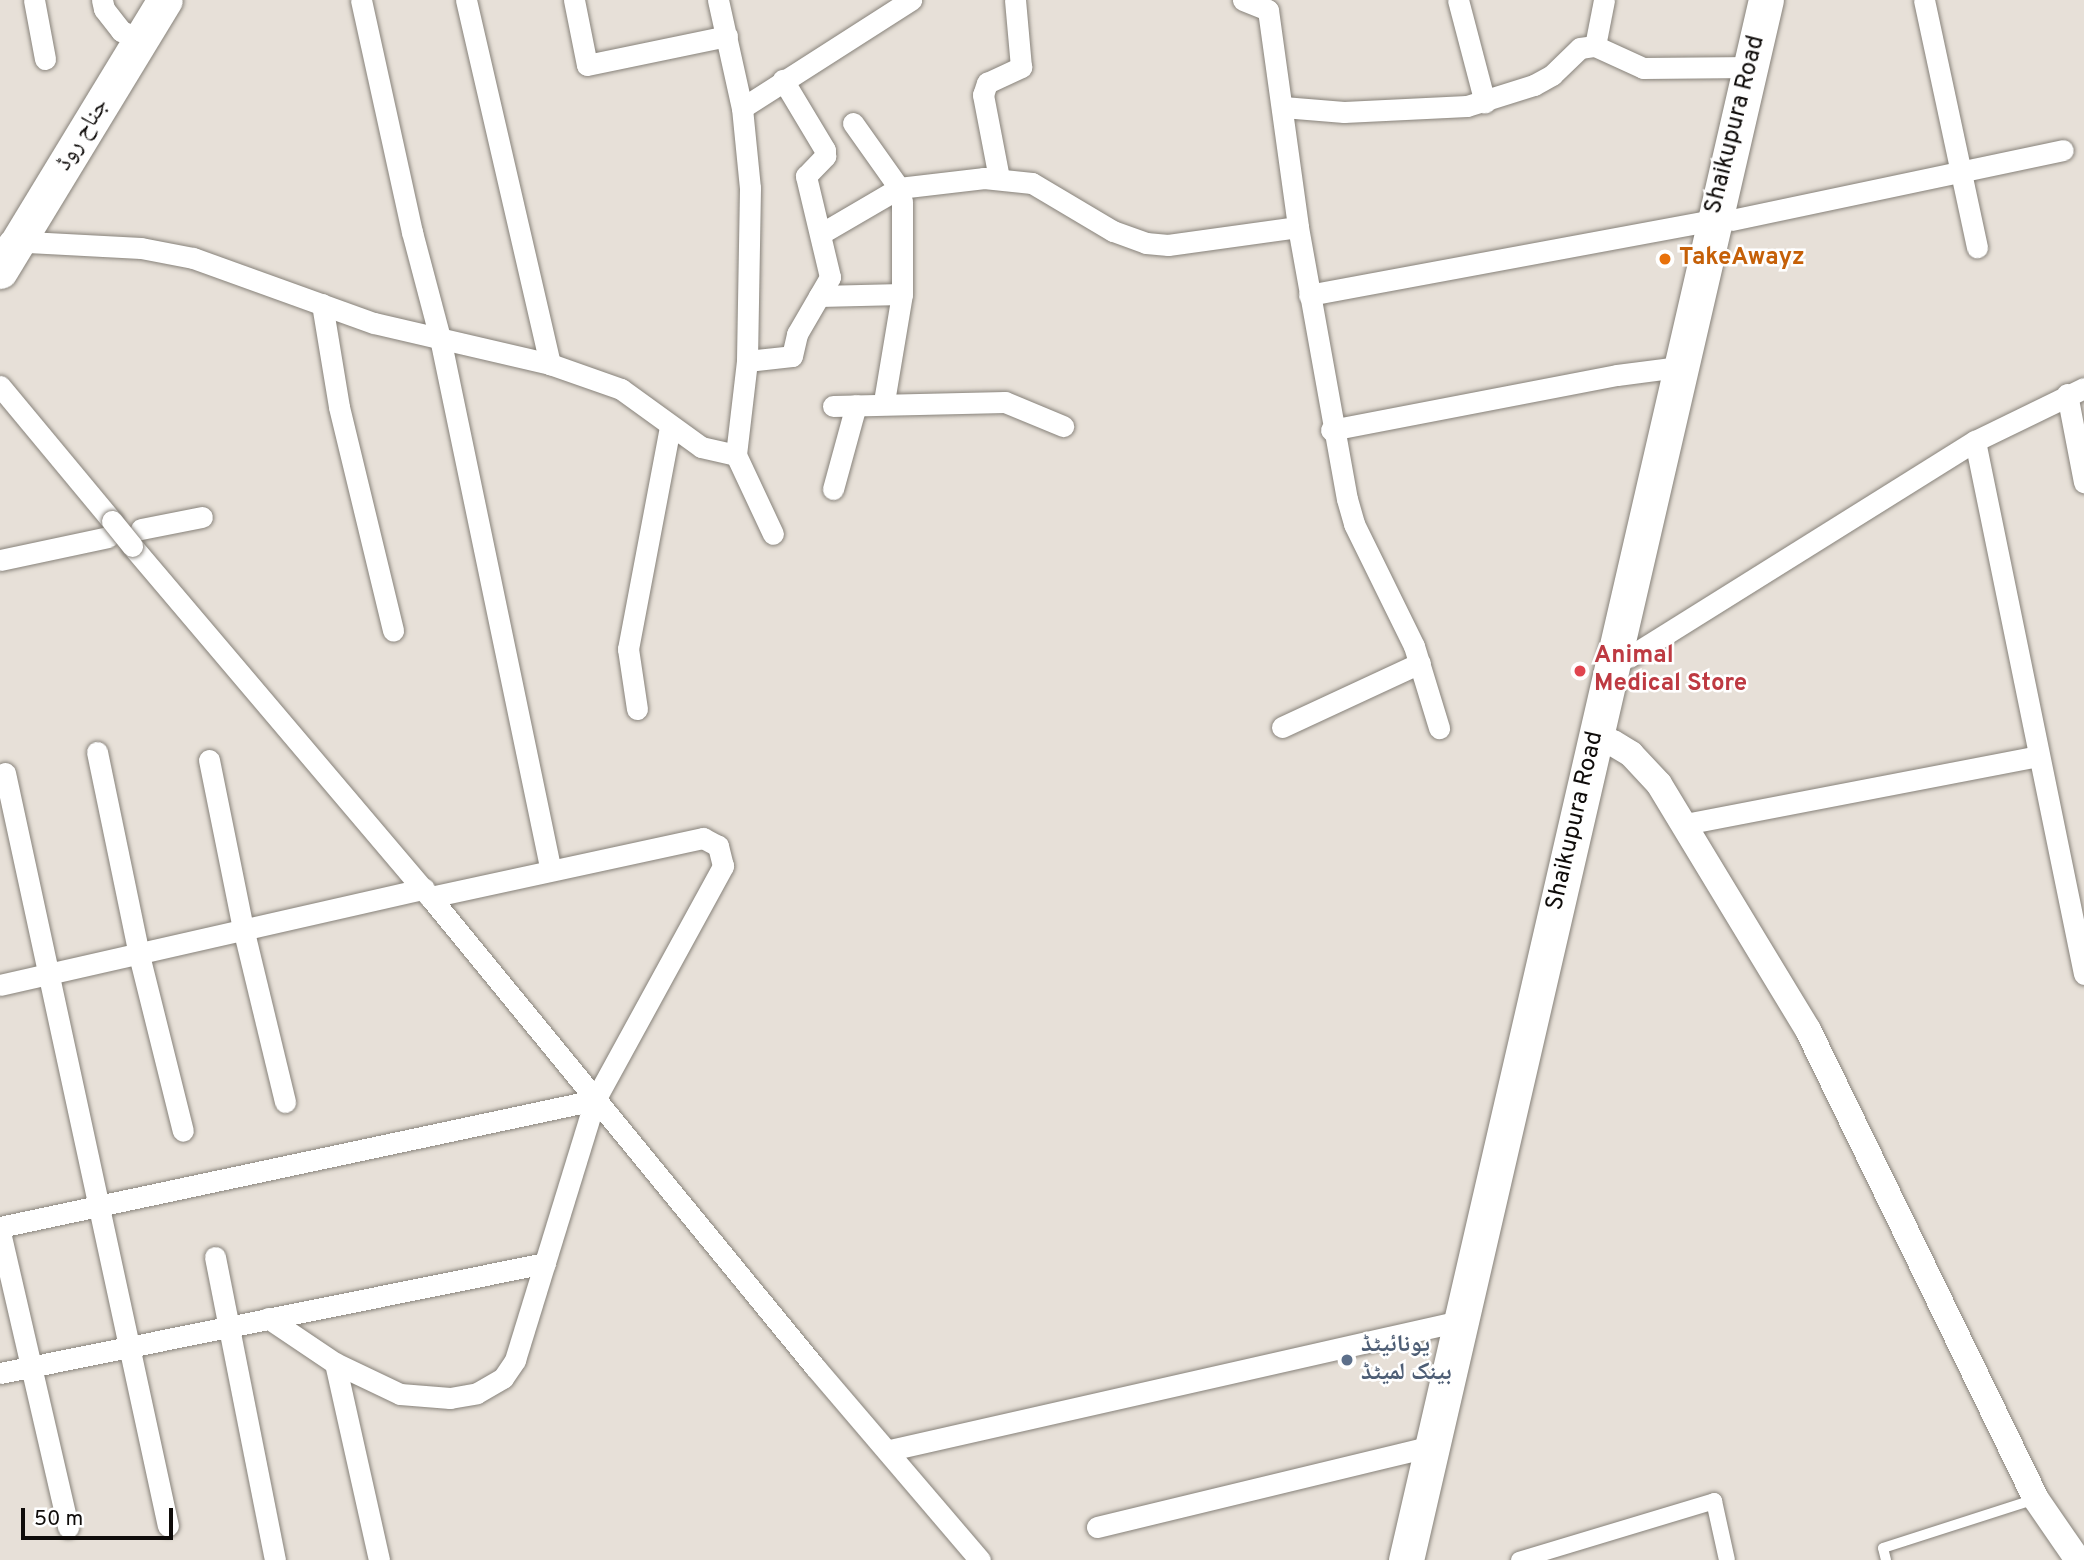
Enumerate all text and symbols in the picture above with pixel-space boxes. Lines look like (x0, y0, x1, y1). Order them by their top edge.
street label: Shaikupura Road (1700, 33, 1772, 217)
street label: جناح روڈ (50, 93, 116, 177)
place label: TakeAwayz (1679, 245, 1805, 273)
marker: TakeAwayz (1657, 251, 1673, 267)
place label: Animal Medical Store (1594, 643, 1747, 699)
marker: Animal Medical Store (1572, 663, 1588, 679)
street label: Shaikupura Road (1541, 729, 1611, 913)
place label: یونائیٹڈ بینک لمیٹڈ (1361, 1332, 1452, 1388)
marker: یونائیٹڈ بینک لمیٹڈ (1339, 1352, 1355, 1368)
scale bar (24, 1494, 177, 1538)
text: 50 m (34, 1506, 83, 1533)

